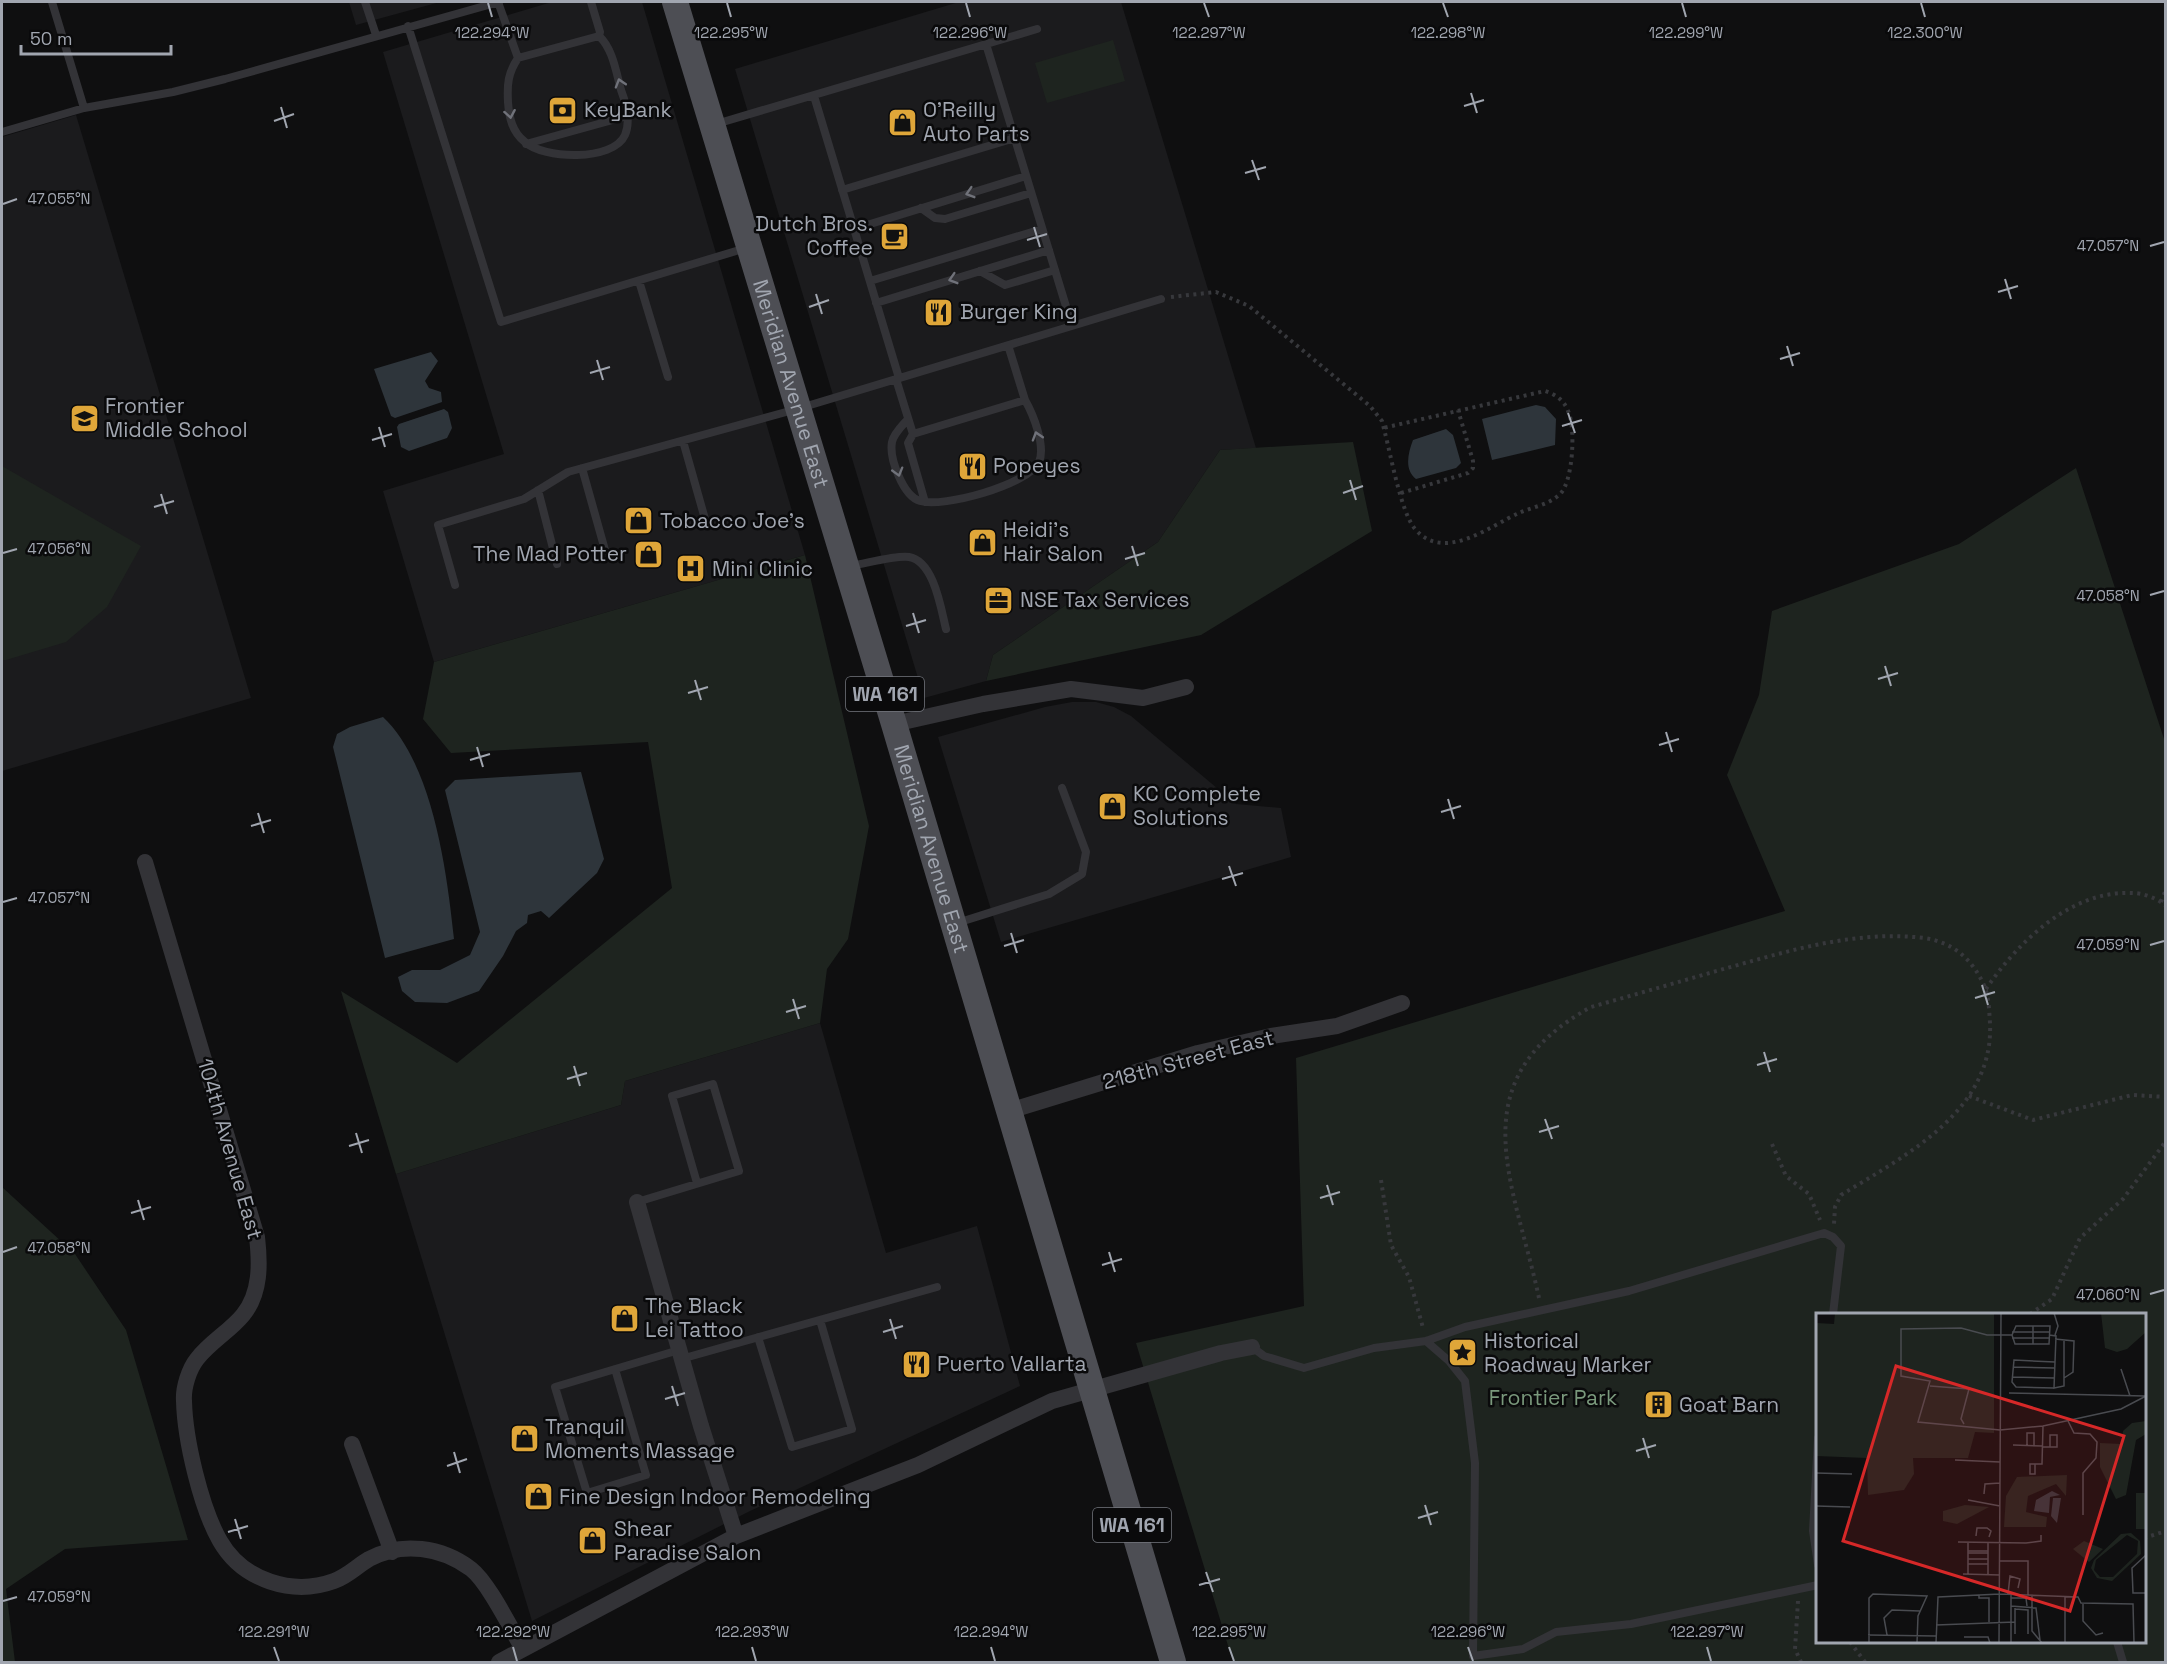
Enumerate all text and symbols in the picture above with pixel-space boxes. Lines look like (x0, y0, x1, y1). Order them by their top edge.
scale bar (21, 18, 171, 56)
text: 122.294°W (455, 23, 529, 42)
text: 122.295°W (694, 23, 768, 42)
text: 122.296°W (933, 23, 1007, 42)
text: 122.297°W (1172, 23, 1246, 42)
text: 122.298°W (1411, 23, 1485, 42)
text: 122.299°W (1649, 23, 1723, 42)
text: 122.300°W (1887, 23, 1963, 42)
text: 50 m (30, 27, 72, 50)
one-way arrow (614, 78, 627, 89)
bank icon: KeyBank (547, 94, 579, 126)
place label: KeyBank (584, 96, 672, 123)
place label: O'Reilly Auto Parts (923, 96, 1030, 147)
shop icon: O'Reilly Auto Parts (886, 106, 918, 138)
one-way arrow (503, 109, 515, 119)
one-way arrow (965, 186, 976, 198)
text: 47.055°N (27, 189, 91, 208)
place label: Dutch Bros. Coffee (755, 210, 873, 261)
cafe icon: Dutch Bros. Coffee (878, 220, 910, 252)
text: 47.057°N (2077, 236, 2139, 255)
one-way arrow (948, 272, 959, 285)
street label: Meridian Avenue East (747, 276, 836, 491)
restaurant icon: Burger King (923, 296, 955, 328)
place label: Burger King (960, 298, 1078, 325)
place label: Frontier Middle School (105, 392, 248, 443)
school or university icon: Frontier Middle School (68, 402, 100, 434)
one-way arrow (1032, 431, 1044, 442)
restaurant icon: Popeyes (956, 450, 988, 482)
place label: Popeyes (993, 452, 1081, 479)
one-way arrow (891, 466, 903, 477)
shop icon: Tobacco Joe's (623, 505, 655, 537)
place label: Tobacco Joe's (660, 507, 805, 534)
place label: Heidi's Hair Salon (1003, 516, 1103, 567)
shop icon: Heidi's Hair Salon (966, 526, 998, 558)
shop icon: The Mad Potter (632, 538, 664, 570)
text: 47.056°N (27, 539, 91, 558)
place label: The Mad Potter (473, 540, 627, 567)
hospital icon: Mini Clinic (675, 553, 707, 585)
place label: Mini Clinic (712, 555, 813, 582)
office icon: NSE Tax Services (983, 584, 1015, 616)
place label: NSE Tax Services (1020, 586, 1190, 613)
text: 47.058°N (2076, 586, 2140, 605)
road number: WA 161 (846, 677, 924, 711)
street label: Meridian Avenue East (888, 741, 975, 957)
place label: KC Complete Solutions (1133, 780, 1261, 831)
shop icon: KC Complete Solutions (1096, 790, 1128, 822)
text: 47.057°N (28, 888, 90, 907)
text: 47.059°N (2076, 935, 2140, 954)
street label: 218th Street East (1099, 1024, 1277, 1095)
street label: 104th Avenue East (192, 1055, 269, 1242)
text: 47.058°N (27, 1238, 91, 1257)
text: 47.060°N (2076, 1285, 2140, 1304)
place label: The Black Lei Tattoo (645, 1292, 744, 1343)
shop icon: The Black Lei Tattoo (608, 1302, 640, 1334)
inset map (1816, 1313, 2146, 1643)
place label: Historical Roadway Marker (1484, 1327, 1652, 1378)
place icon: Historical Roadway Marker (1447, 1337, 1479, 1369)
restaurant icon: Puerto Vallarta (900, 1348, 932, 1380)
place label: Puerto Vallarta (937, 1350, 1086, 1377)
park label: Frontier Park (1489, 1384, 1617, 1411)
building icon: Goat Barn (1642, 1389, 1674, 1421)
place label: Goat Barn (1679, 1391, 1779, 1418)
place label: Tranquil Moments Massage (545, 1413, 735, 1464)
shop icon: Tranquil Moments Massage (508, 1423, 540, 1455)
shop icon: Fine Design Indoor Remodeling (522, 1481, 554, 1513)
place label: Fine Design Indoor Remodeling (559, 1483, 871, 1510)
road number: WA 161 (1093, 1508, 1171, 1542)
place label: Shear Paradise Salon (614, 1515, 761, 1566)
shop icon: Shear Paradise Salon (577, 1525, 609, 1557)
text: 47.059°N (27, 1587, 91, 1606)
text: 122.291°W (238, 1622, 310, 1641)
text: 122.292°W (476, 1622, 550, 1641)
text: 122.293°W (715, 1622, 789, 1641)
text: 122.294°W (954, 1622, 1028, 1641)
text: 122.295°W (1192, 1622, 1266, 1641)
text: 122.296°W (1431, 1622, 1505, 1641)
text: 122.297°W (1670, 1622, 1744, 1641)

